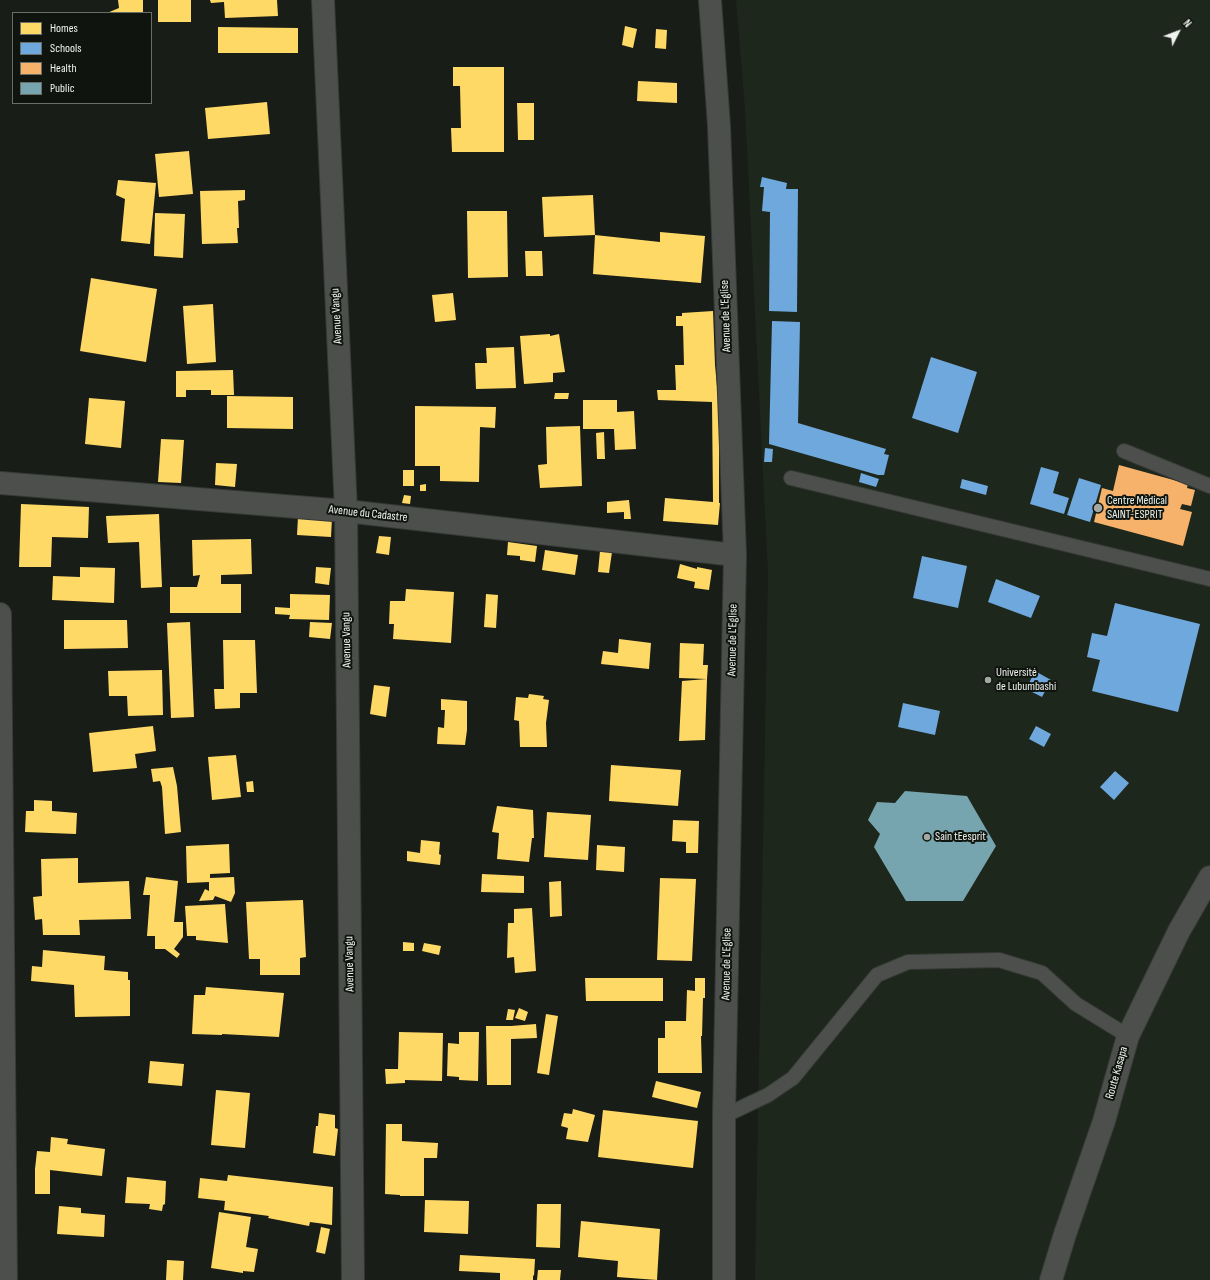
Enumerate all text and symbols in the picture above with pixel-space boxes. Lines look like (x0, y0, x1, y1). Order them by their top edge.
legend (12, 12, 152, 104)
north arrow (1158, 12, 1198, 52)
text: N (1180, 17, 1194, 30)
text: Homes (50, 21, 78, 36)
text: Schools (50, 41, 82, 56)
text: Health (50, 61, 77, 76)
text: Public (50, 81, 75, 96)
street label: Avenue de L'Eglise (718, 280, 734, 352)
street label: Avenue Vangu (328, 288, 346, 344)
place label: Centre Médical SAINT-ESPRIT (1107, 494, 1167, 522)
marker: Centre Médical SAINT-ESPRIT (1092, 502, 1104, 514)
street label: Avenue du Cadastre (328, 503, 408, 525)
street label: Avenue de L'Eglise (725, 604, 741, 676)
street label: Avenue Vangu (339, 612, 355, 668)
place label: Université de Lubumbashi (996, 666, 1056, 694)
marker: Université de Lubumbashi (983, 675, 993, 685)
place label: Sain tEesprit (935, 830, 986, 844)
marker: Sain tEesprit (922, 832, 932, 842)
street label: Avenue de L'Eglise (719, 928, 735, 1000)
street label: Avenue Vangu (342, 936, 358, 992)
street label: Route Kasapa (1103, 1045, 1131, 1101)

